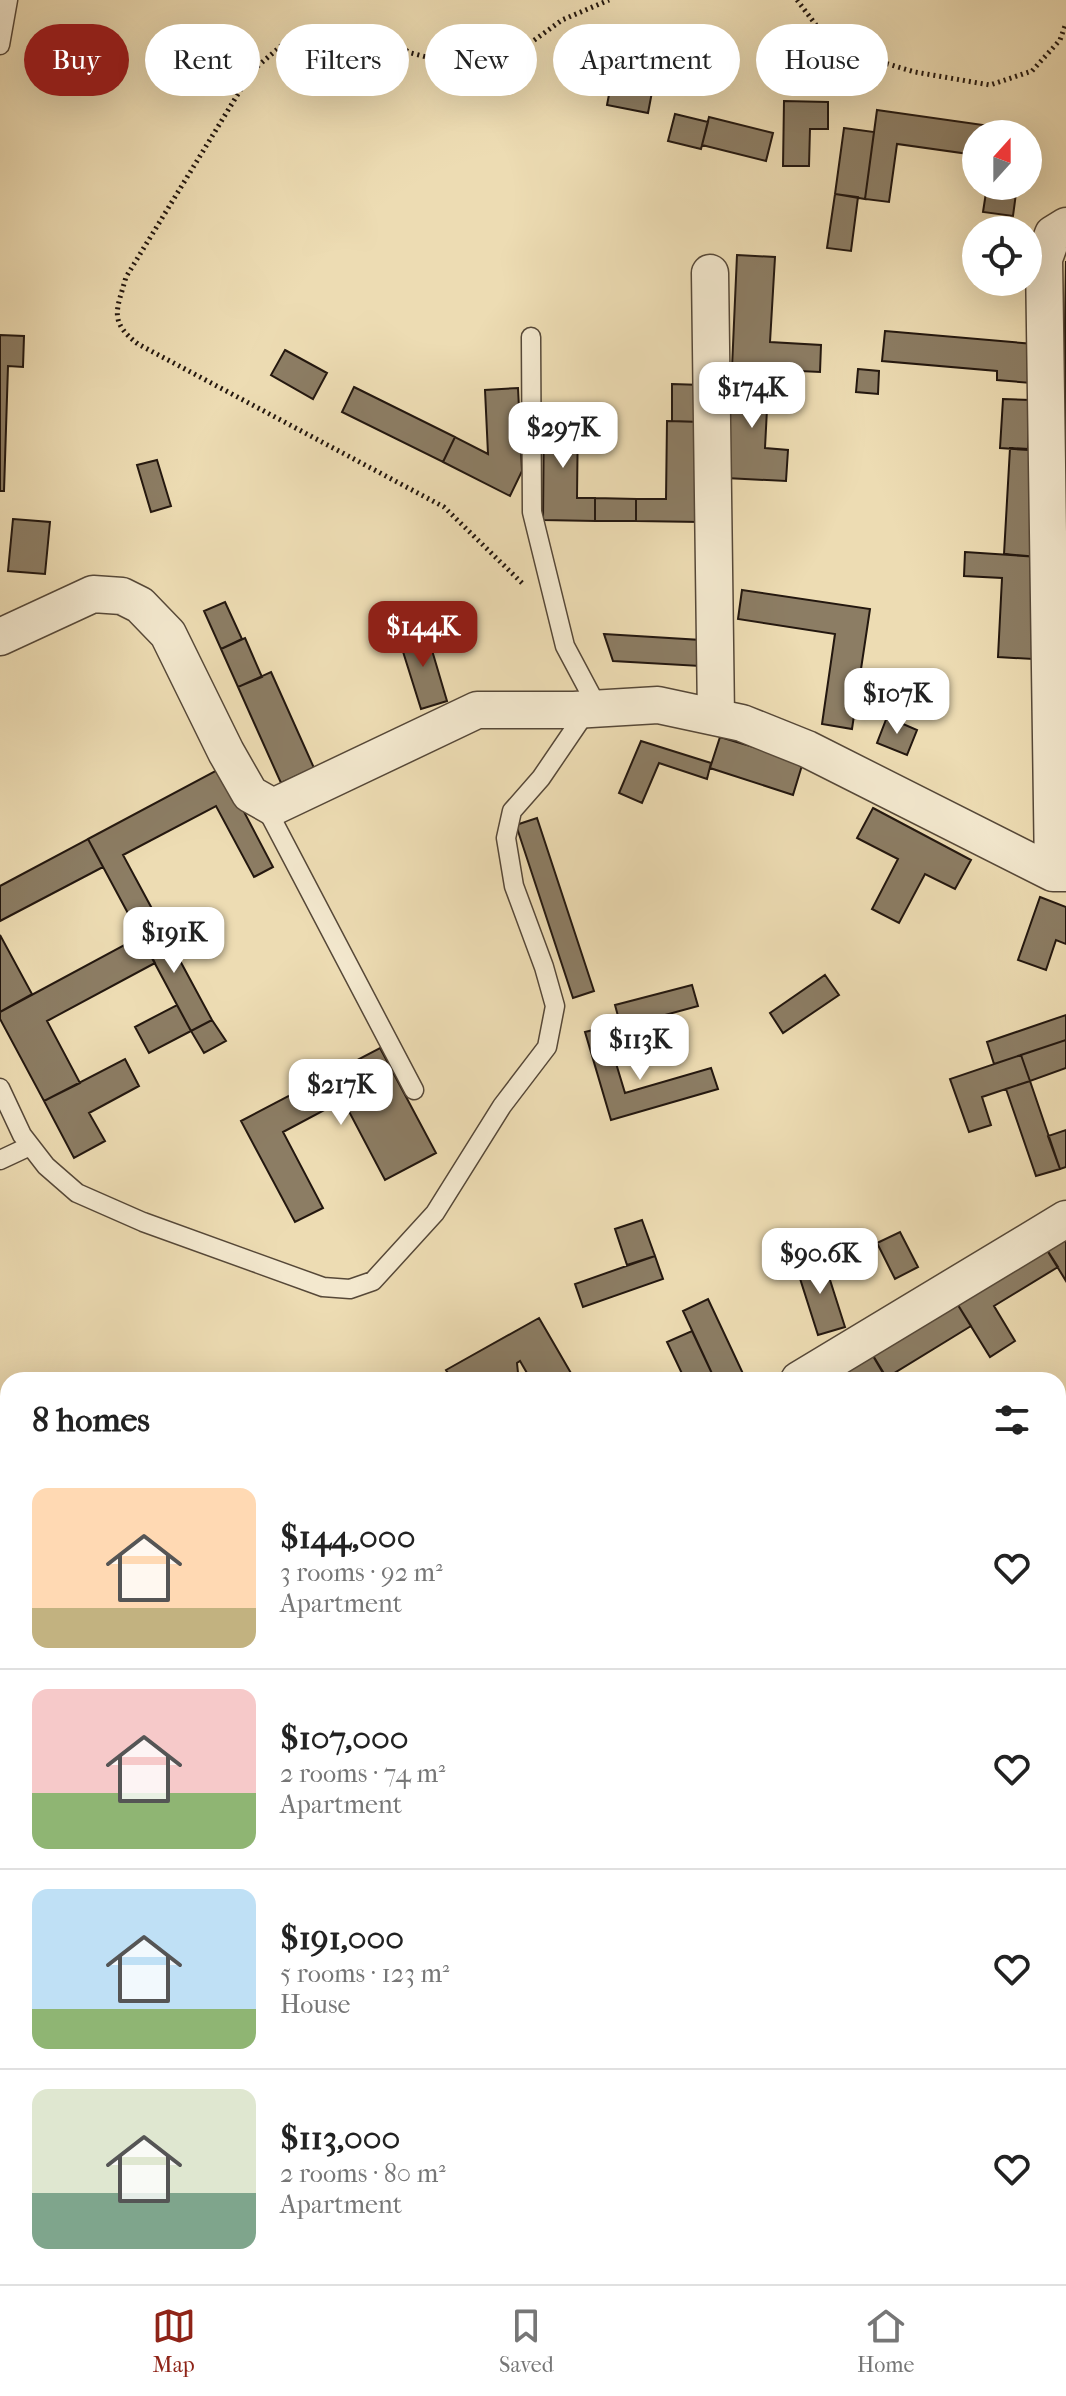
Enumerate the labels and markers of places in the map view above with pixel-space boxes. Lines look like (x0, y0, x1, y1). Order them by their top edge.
pin: $174K (696, 362, 808, 430)
pin: $297K (507, 402, 619, 470)
pin: $144K (367, 601, 479, 669)
pin: $107K (841, 668, 953, 736)
pin: $191K (118, 907, 230, 975)
pin: $113K (584, 1014, 696, 1082)
pin: $217K (285, 1059, 397, 1127)
pin: $90.6K (755, 1228, 885, 1296)

